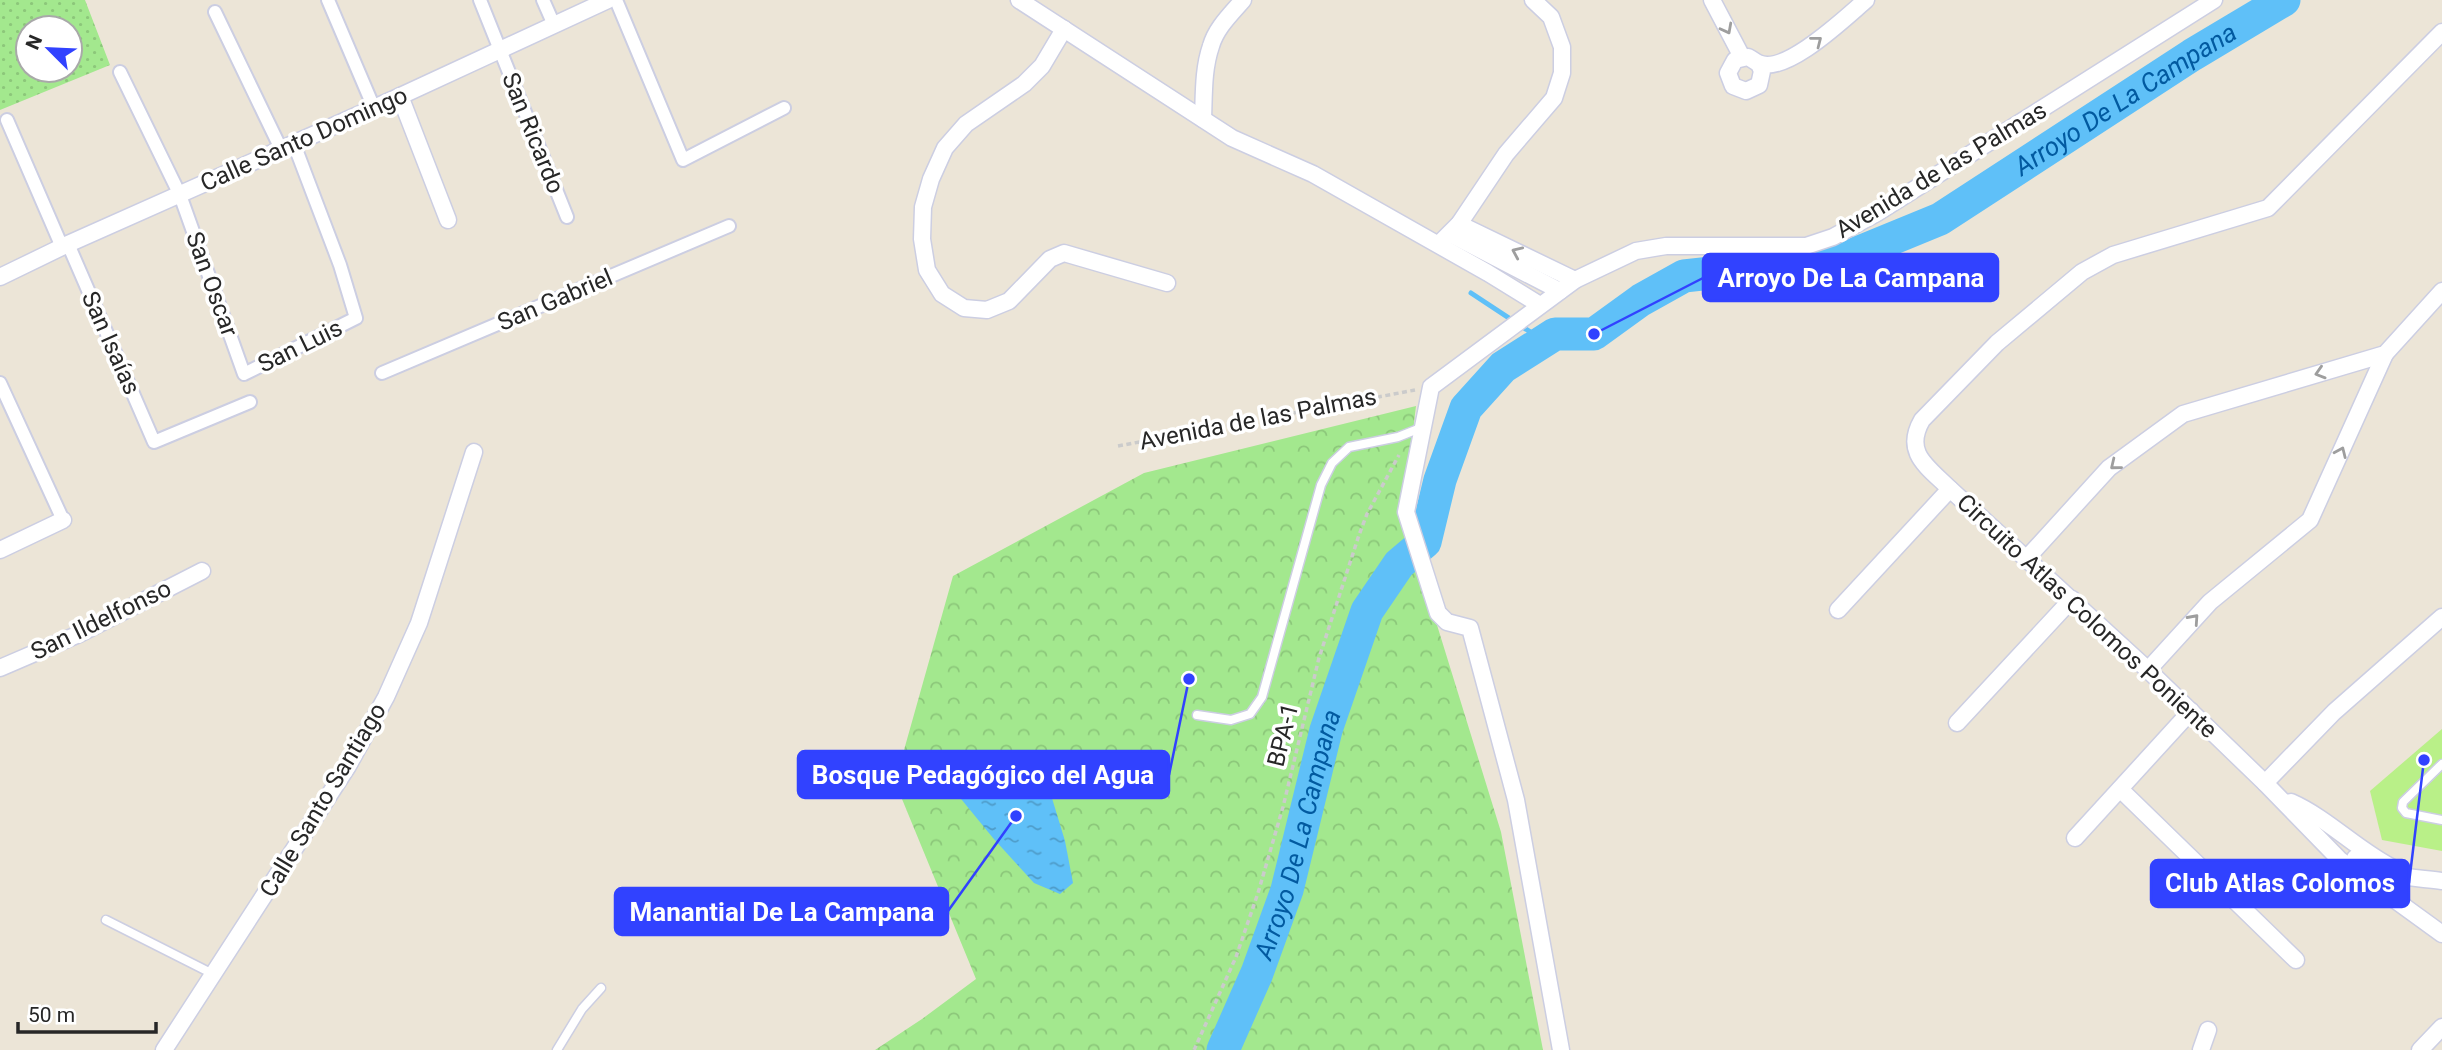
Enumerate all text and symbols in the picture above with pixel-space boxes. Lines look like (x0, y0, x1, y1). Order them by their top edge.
north arrow (14, 14, 84, 84)
water label: Arroyo De La Campana (2007, 17, 2242, 183)
one-way arrow (1719, 21, 1732, 34)
text: N (21, 31, 47, 53)
one-way arrow (1809, 37, 1822, 49)
street label: San Ricardo (496, 68, 570, 198)
street label: Calle Santo Domingo (196, 81, 412, 197)
street label: Avenida de las Palmas (1831, 96, 2051, 244)
street label: San Oscar (180, 228, 244, 340)
one-way arrow (1512, 246, 1524, 260)
callout: Arroyo De La Campana (1703, 254, 1998, 301)
street label: San Gabriel (493, 263, 617, 337)
text: Arroyo De La Campana (1718, 263, 1985, 293)
street label: San Isaías (76, 287, 146, 399)
street label: San Luis (253, 314, 347, 378)
one-way arrow (2314, 365, 2326, 380)
street label: Avenida de las Palmas (1137, 382, 1379, 456)
one-way arrow (2333, 447, 2347, 459)
one-way arrow (2111, 456, 2123, 469)
street label: Circuito Atlas Colomos Poniente (1951, 488, 2223, 744)
street label: San Ildelfonso (26, 574, 176, 666)
one-way arrow (2186, 614, 2198, 627)
street label: Calle Santo Santiago (254, 698, 392, 902)
street label: BPA-1 (1262, 700, 1304, 770)
water label: Arroyo De La Campana (1248, 705, 1347, 965)
callout: Bosque Pedagógico del Agua (798, 751, 1169, 798)
text: Bosque Pedagógico del Agua (812, 760, 1154, 790)
callout: Club Atlas Colomos (2151, 860, 2409, 907)
text: Club Atlas Colomos (2165, 868, 2395, 898)
callout: Manantial De La Campana (615, 888, 948, 935)
text: Manantial De La Campana (630, 897, 935, 927)
scale bar (18, 990, 156, 1034)
text: 50 m (28, 1003, 75, 1027)

